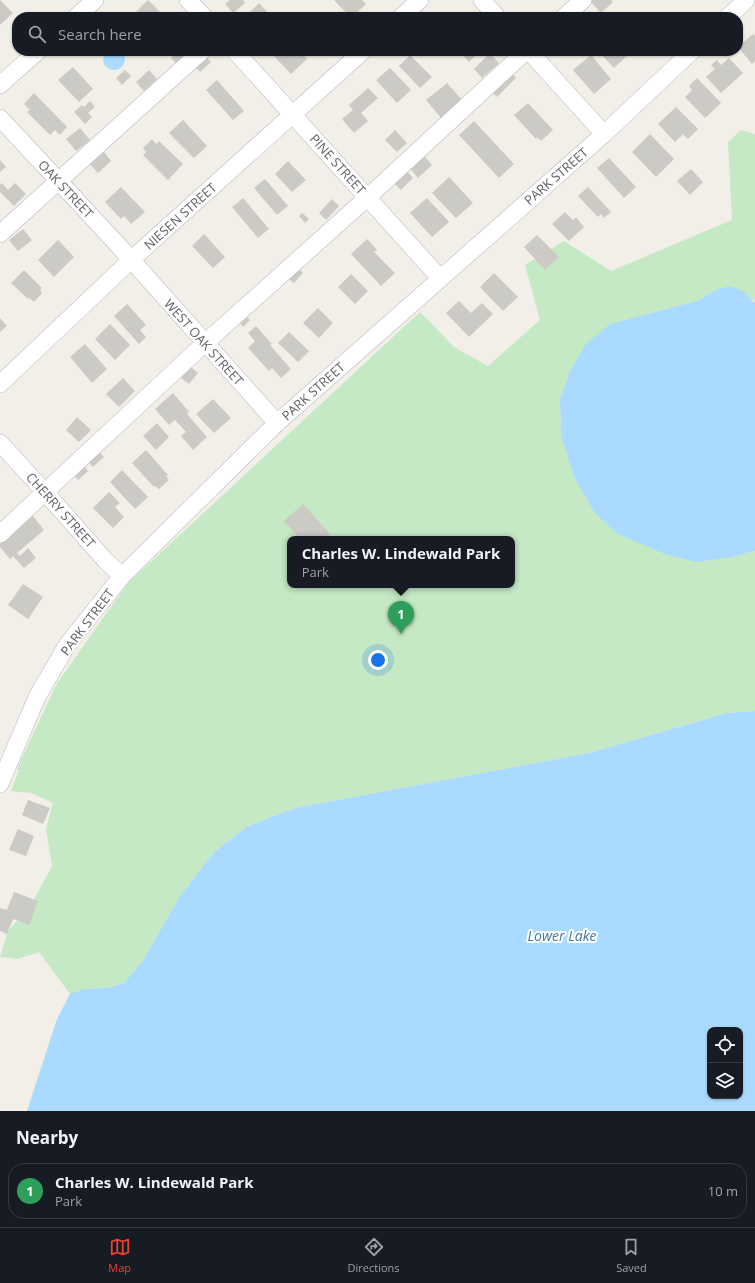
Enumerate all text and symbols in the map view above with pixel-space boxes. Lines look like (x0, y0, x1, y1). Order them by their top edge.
search box (12, 12, 743, 56)
icon: search (26, 23, 48, 45)
text: Search here (58, 24, 142, 44)
street label: PINE STREET (306, 130, 371, 199)
street label: PARK STREET (520, 143, 592, 209)
street label: OAK STREET (34, 156, 98, 223)
street label: NIESEN STREET (140, 178, 221, 253)
street label: WEST OAK STREET (160, 295, 248, 390)
street label: PARK STREET (278, 357, 349, 424)
street label: CHERRY STREET (22, 468, 100, 552)
popup (287, 536, 515, 588)
text: Charles W. Lindewald Park (302, 543, 500, 563)
text: Park (302, 563, 329, 581)
street label: PARK STREET (56, 584, 119, 659)
pin: 1 (388, 601, 414, 634)
your location (368, 650, 388, 670)
water label: Lower Lake (527, 926, 597, 945)
map controls (707, 1027, 743, 1099)
button: locate (707, 1027, 743, 1063)
button: layers (707, 1063, 743, 1099)
text: Nearby (16, 1126, 78, 1149)
text: Charles W. Lindewald Park (55, 1172, 253, 1192)
text: 1 (26, 1182, 34, 1200)
text: 10 m (708, 1182, 738, 1200)
text: Park (55, 1192, 82, 1210)
tab: Map (108, 1236, 131, 1275)
tab: Directions (348, 1236, 400, 1275)
tab: Saved (616, 1236, 647, 1275)

